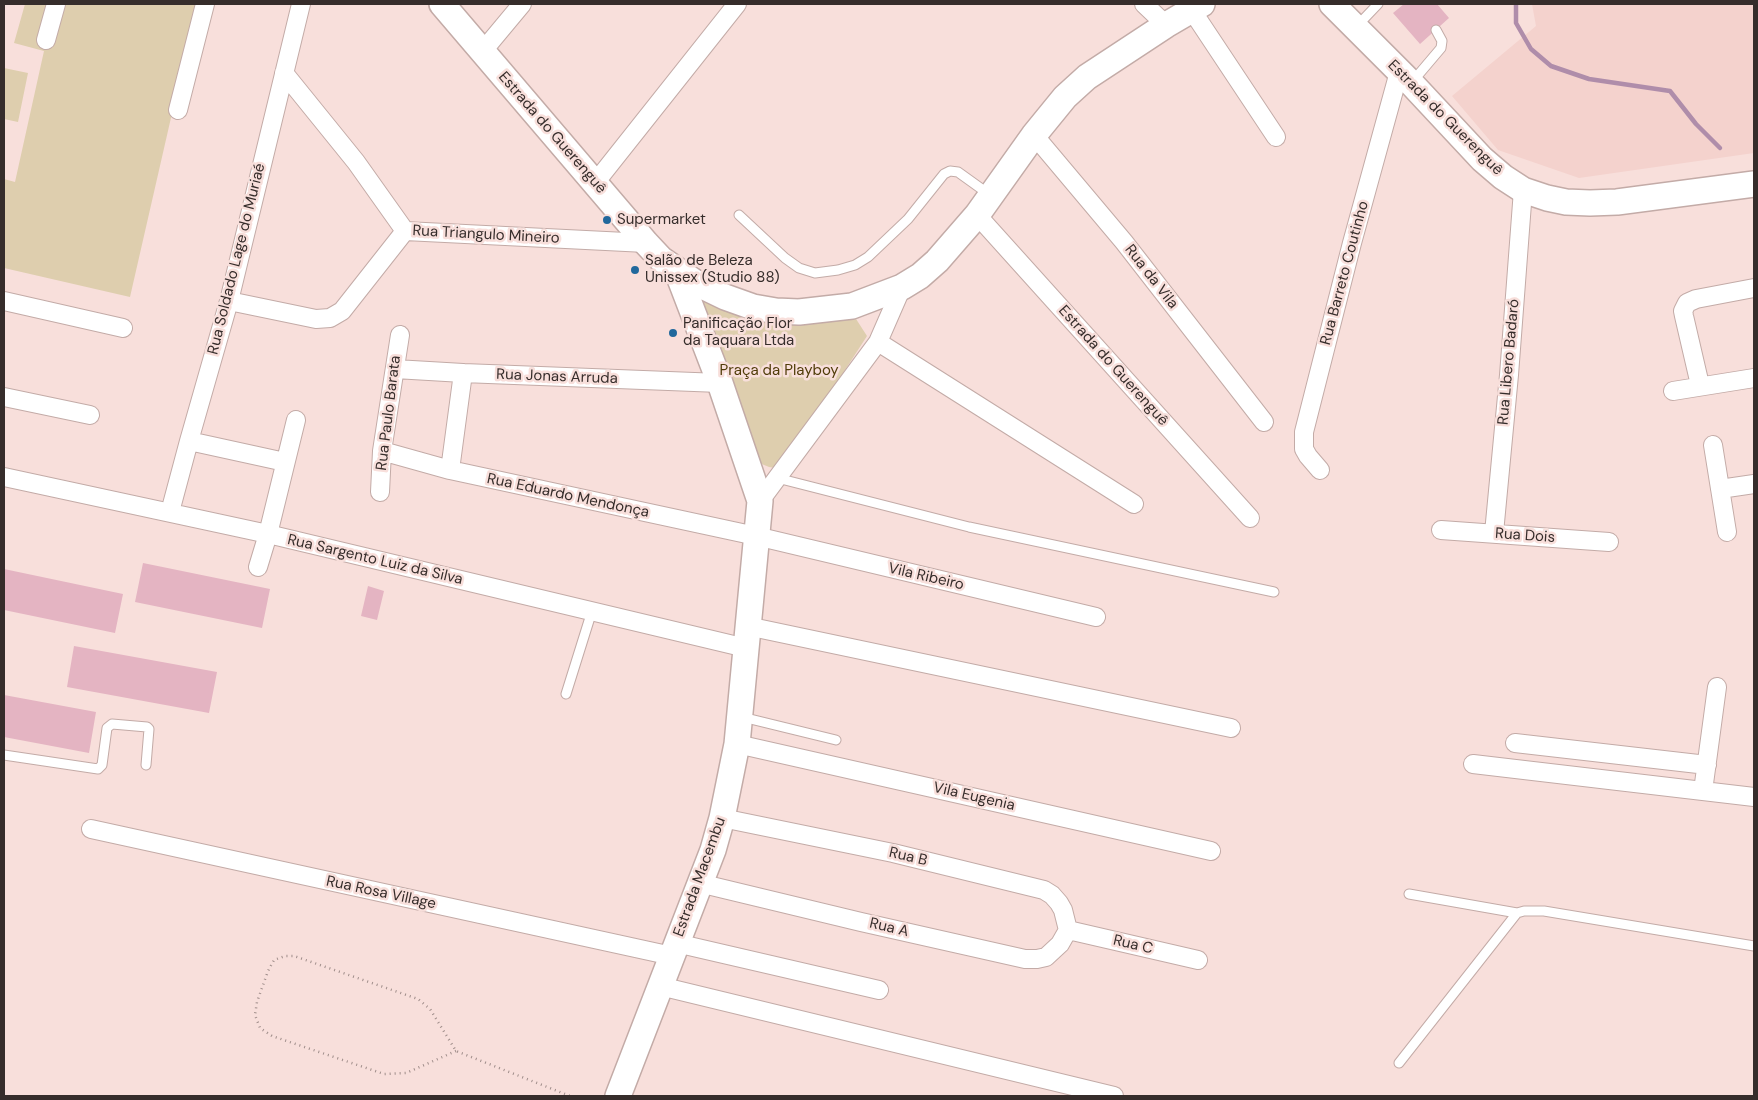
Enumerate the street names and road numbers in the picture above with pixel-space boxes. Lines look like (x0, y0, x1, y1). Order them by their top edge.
street label: Estrada do Guerenguê (1384, 57, 1506, 179)
street label: Estrada do Guerenguê (494, 68, 610, 198)
street label: Rua Soldado Lage do Muriaé (205, 162, 269, 356)
street label: Rua Barreto Coutinho (1317, 199, 1373, 347)
street label: Rua Triangulo Mineiro (412, 222, 560, 248)
street label: Rua da Vila (1120, 241, 1182, 313)
street label: Rua Libero Badaró (1495, 298, 1523, 426)
street label: Estrada do Guerenguê (1054, 302, 1172, 430)
street label: Rua Paulo Barata (373, 354, 405, 472)
street label: Rua Jonas Arruda (496, 366, 618, 388)
street label: Rua Eduardo Mendonça (485, 470, 651, 522)
street label: Rua Dois (1494, 525, 1556, 547)
street label: Rua Sargento Luiz da Silva (286, 531, 464, 589)
street label: Vila Ribeiro (886, 560, 966, 594)
street label: Vila Eugenia (931, 779, 1017, 815)
street label: Estrada Macembu (670, 815, 730, 939)
street label: Rua B (887, 844, 929, 870)
street label: Rua Rosa Village (324, 873, 438, 913)
street label: Rua A (868, 915, 910, 941)
street label: Rua C (1111, 932, 1155, 958)

